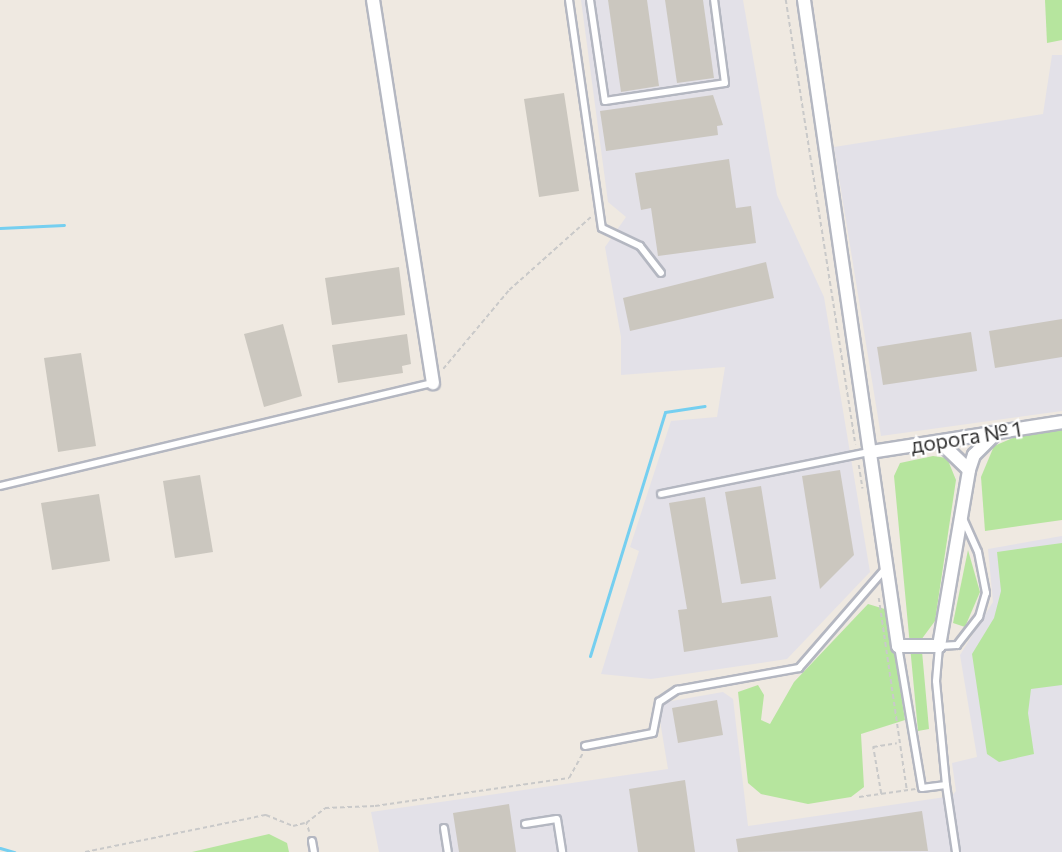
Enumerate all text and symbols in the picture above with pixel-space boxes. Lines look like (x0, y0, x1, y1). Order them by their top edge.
street label: дорога № 1 (909, 416, 1023, 458)

